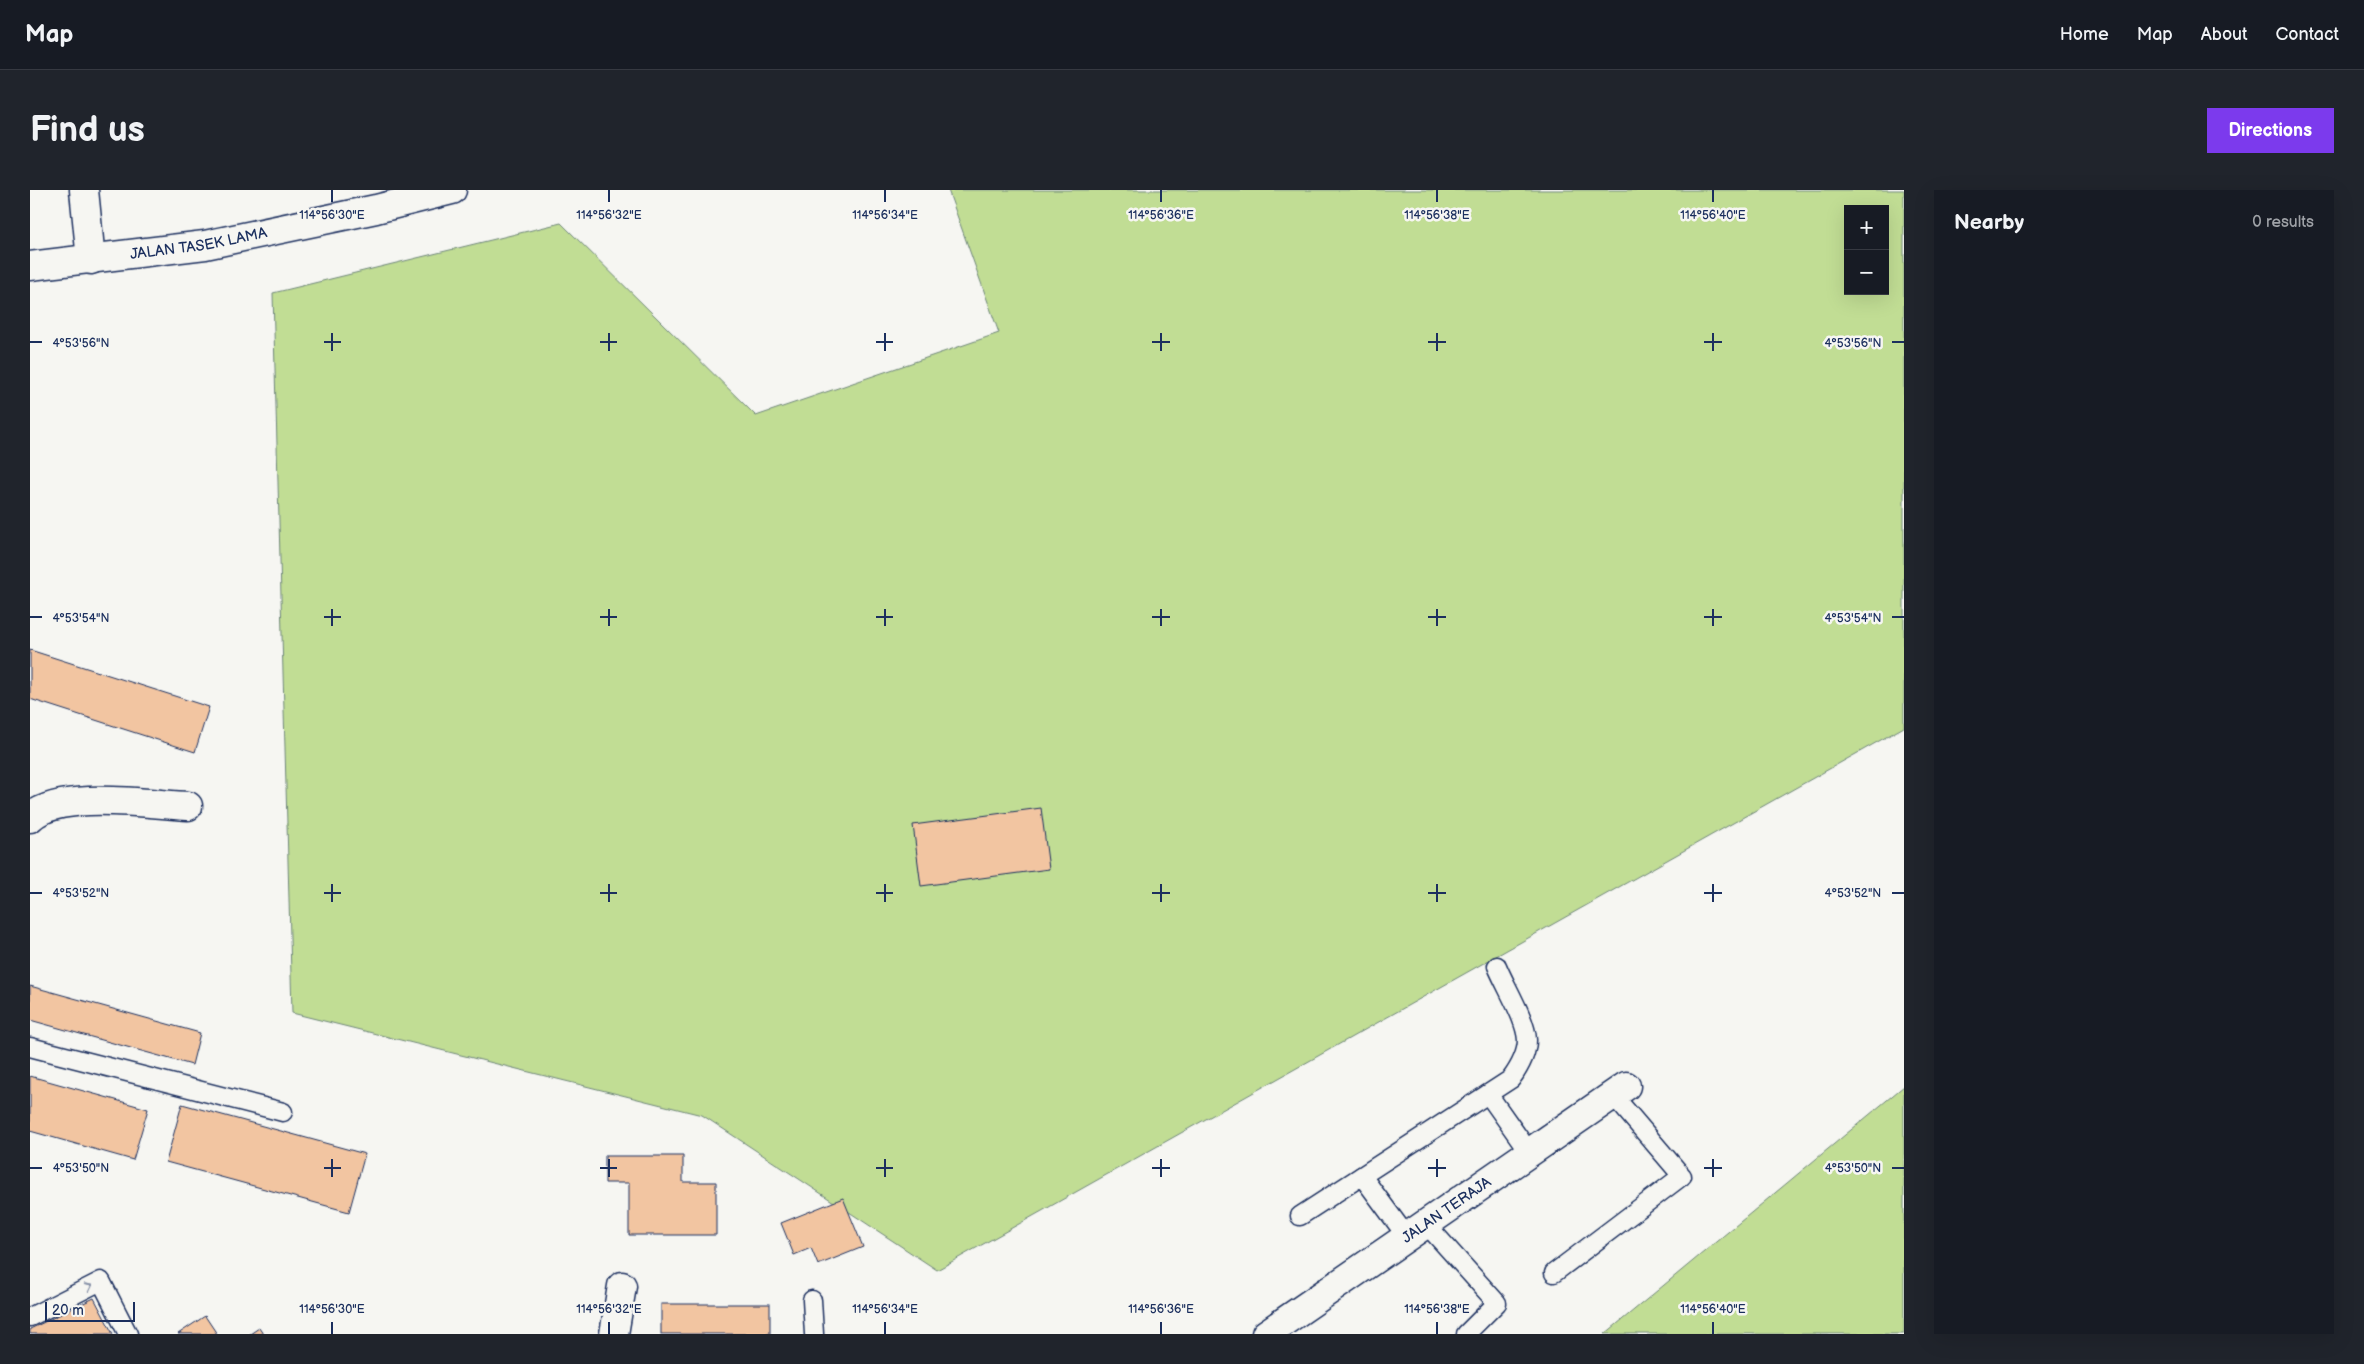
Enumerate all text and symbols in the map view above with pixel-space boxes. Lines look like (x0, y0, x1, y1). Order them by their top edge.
text: Map (25, 20, 73, 49)
text: Home (2060, 24, 2109, 45)
text: Map (2137, 24, 2173, 45)
text: About (2201, 24, 2248, 45)
text: Contact (2276, 24, 2339, 45)
button: Directions (2207, 108, 2334, 153)
text: Find us (30, 109, 145, 152)
map controls (1844, 205, 1889, 295)
button: + (1844, 205, 1889, 250)
text: 114°56'30"E (299, 208, 365, 223)
text: 114°56'32"E (576, 208, 642, 223)
text: 114°56'34"E (852, 208, 918, 223)
text: 114°56'36"E (1128, 208, 1194, 223)
text: 114°56'38"E (1404, 208, 1470, 223)
text: 114°56'40"E (1680, 208, 1746, 223)
text: Nearby (1954, 210, 2024, 235)
text: 0 results (2252, 213, 2314, 232)
street label: JALAN TASEK LAMA (129, 223, 269, 264)
button: − (1844, 250, 1889, 295)
text: 4°53'56"N (52, 336, 110, 351)
text: 4°53'56"N (1824, 336, 1882, 351)
text: 4°53'54"N (52, 611, 110, 626)
text: 4°53'54"N (1824, 611, 1882, 626)
text: 4°53'52"N (53, 886, 109, 901)
text: 4°53'52"N (1825, 886, 1881, 901)
text: 4°53'50"N (53, 1161, 109, 1176)
text: 4°53'50"N (1825, 1161, 1881, 1176)
street label: JALAN TERAJA (1398, 1172, 1496, 1248)
one-way arrow (84, 1283, 93, 1293)
scale bar (45, 1299, 135, 1322)
text: 20 m (52, 1302, 84, 1319)
text: 114°56'30"E (299, 1302, 365, 1317)
text: 114°56'32"E (576, 1302, 642, 1317)
text: 114°56'34"E (852, 1302, 918, 1317)
text: 114°56'36"E (1128, 1302, 1194, 1317)
text: 114°56'38"E (1404, 1302, 1470, 1317)
text: 114°56'40"E (1680, 1302, 1746, 1317)

